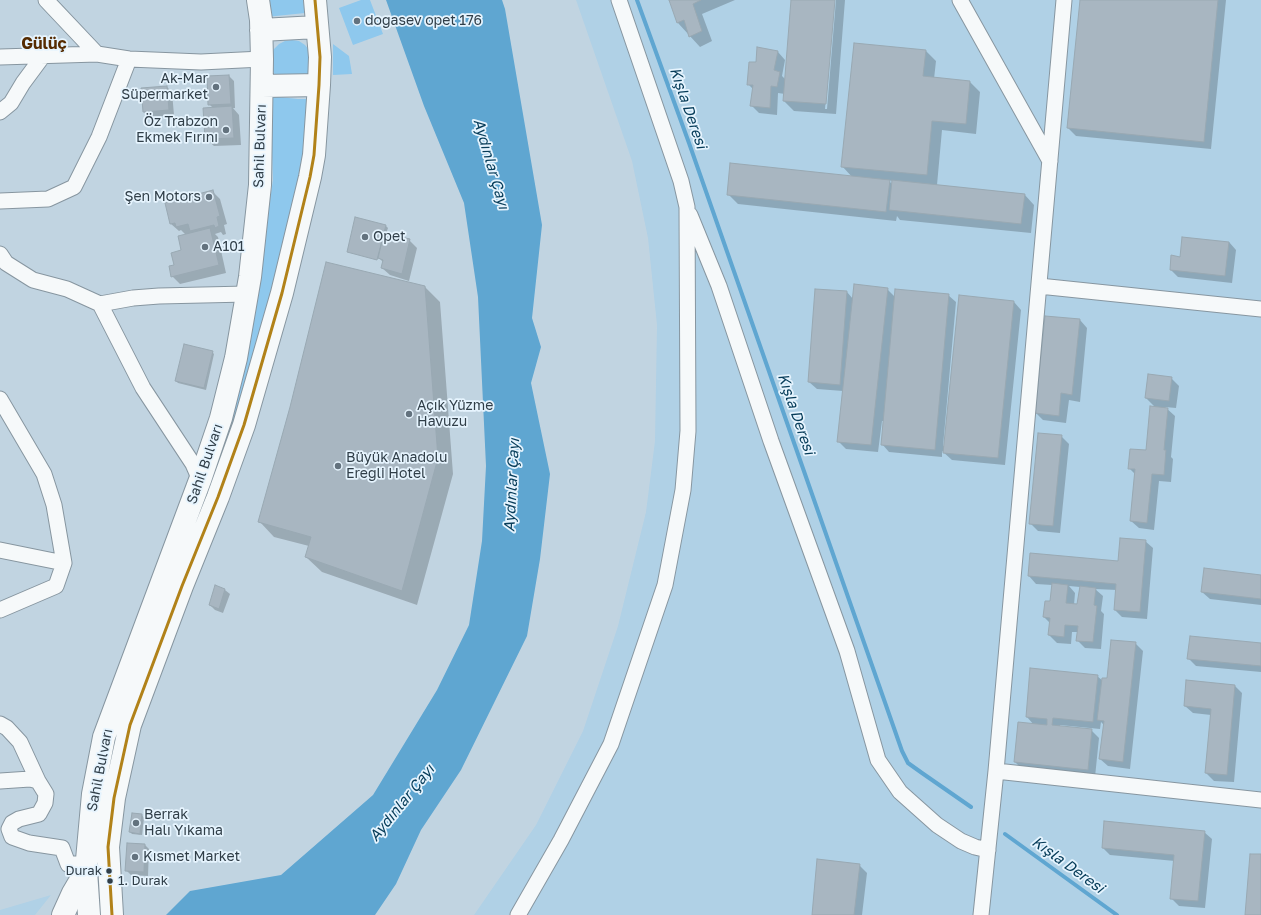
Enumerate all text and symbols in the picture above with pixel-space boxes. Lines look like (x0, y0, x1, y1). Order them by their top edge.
place label: dogasev opet 176 (365, 13, 482, 29)
marker: dogasev opet 176 (352, 16, 362, 26)
district label: Gülüç (21, 34, 67, 54)
water label: Kışla Deresi (666, 65, 710, 151)
place label: Ak-Mar Süpermarket (121, 71, 208, 104)
marker: Ak-Mar Süpermarket (211, 82, 221, 92)
street label: Sahil Bulvarı (250, 104, 270, 188)
place label: Öz Trabzon Ekmek Fırını (136, 114, 218, 146)
water label: Aydınlar Çayı (469, 117, 513, 211)
marker: Öz Trabzon Ekmek Fırını (221, 125, 231, 135)
place label: Şen Motors (124, 189, 201, 205)
marker: Şen Motors (204, 192, 214, 202)
place label: Opet (373, 229, 406, 245)
marker: Opet (360, 232, 370, 242)
place label: A101 (213, 239, 245, 255)
marker: A101 (200, 242, 210, 252)
water label: Kışla Deresi (774, 371, 818, 457)
place label: Açık Yüzme Havuzu (417, 398, 493, 430)
marker: Açık Yüzme Havuzu (404, 409, 414, 419)
street label: Sahil Bulvarı (183, 422, 227, 506)
water label: Aydınlar Çayı (501, 438, 523, 532)
place label: Büyük Anadolu Ereğli Hotel (346, 450, 447, 482)
marker: Büyük Anadolu Ereğli Hotel (333, 461, 343, 471)
street label: Sahil Bulvarı (84, 727, 116, 813)
water label: Aydınlar Çayı (366, 761, 438, 845)
place label: Berrak Halı Yıkama (144, 807, 223, 840)
marker: Berrak Halı Yıkama (131, 818, 141, 828)
water label: Kışla Deresi (1028, 833, 1108, 897)
place label: Kısmet Market (143, 849, 240, 865)
marker: Kısmet Market (130, 852, 140, 862)
place label: Durak (65, 863, 102, 879)
marker: Durak (104, 866, 114, 876)
place label: 1. Durak (118, 873, 168, 889)
marker: 1. Durak (105, 876, 115, 886)

